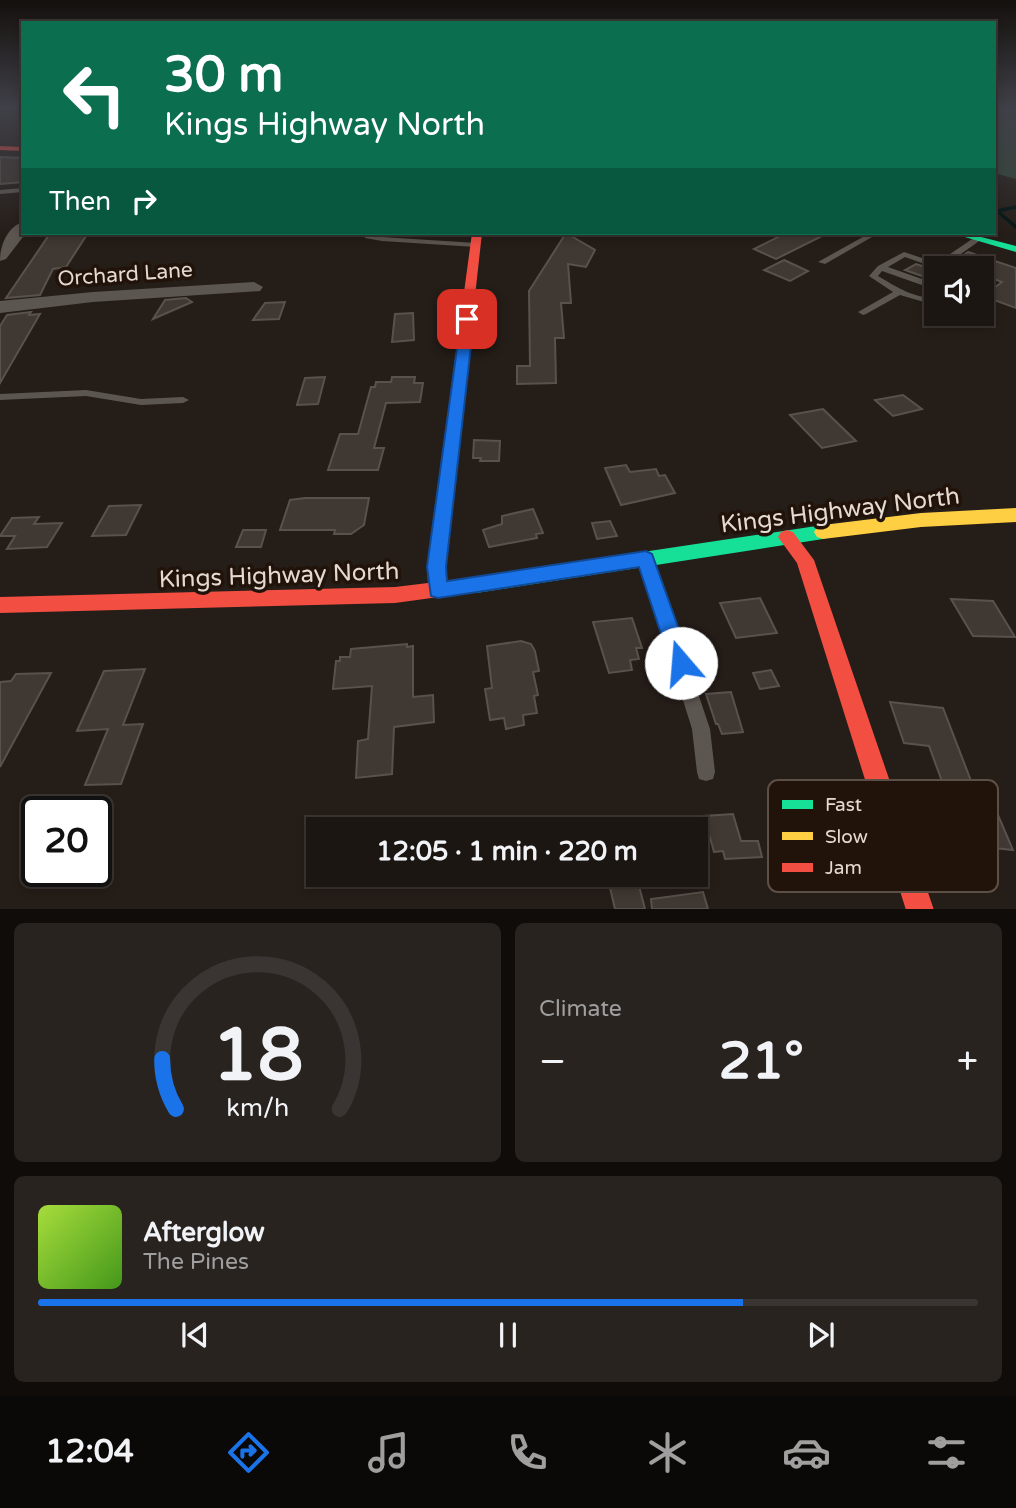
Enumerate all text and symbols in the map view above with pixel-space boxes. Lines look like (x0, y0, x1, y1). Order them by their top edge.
text: 30 m (164, 46, 283, 105)
icon: left (49, 49, 140, 140)
text: Kings Highway North (164, 106, 485, 144)
icon: right (125, 182, 163, 220)
text: Then (49, 186, 111, 217)
map controls (924, 256, 994, 326)
button: sound (924, 256, 994, 326)
street label: Orchard Lane (57, 257, 194, 292)
pin (437, 289, 497, 349)
icon: arrive (448, 300, 486, 338)
street label: Kings Highway North (719, 481, 961, 540)
street label: Kings Highway North (158, 557, 400, 594)
position arrow (644, 626, 718, 700)
legend (768, 780, 998, 892)
text: Fast (825, 794, 862, 816)
speed limit sign: 20 (21, 796, 112, 887)
text: Slow (825, 826, 868, 848)
text: 12:05 · 1 min · 220 m (376, 836, 638, 867)
text: Jam (825, 857, 862, 879)
text: Climate (539, 995, 622, 1023)
text: 18 (212, 1012, 303, 1100)
text: 21° (719, 1030, 804, 1093)
text: − (539, 1039, 566, 1085)
text: + (957, 1039, 978, 1085)
text: km/h (226, 1092, 289, 1122)
text: Afterglow (143, 1217, 265, 1248)
text: The Pines (143, 1248, 249, 1276)
icon: previous (176, 1316, 214, 1354)
icon: pause (489, 1316, 527, 1354)
icon: next (802, 1316, 840, 1354)
icon: directions (224, 1428, 273, 1477)
icon: music (364, 1428, 413, 1477)
icon: phone (503, 1428, 552, 1477)
icon: climate (643, 1428, 692, 1477)
icon: car (782, 1428, 831, 1477)
icon: filters (922, 1428, 971, 1477)
text: 12:04 (45, 1433, 134, 1471)

